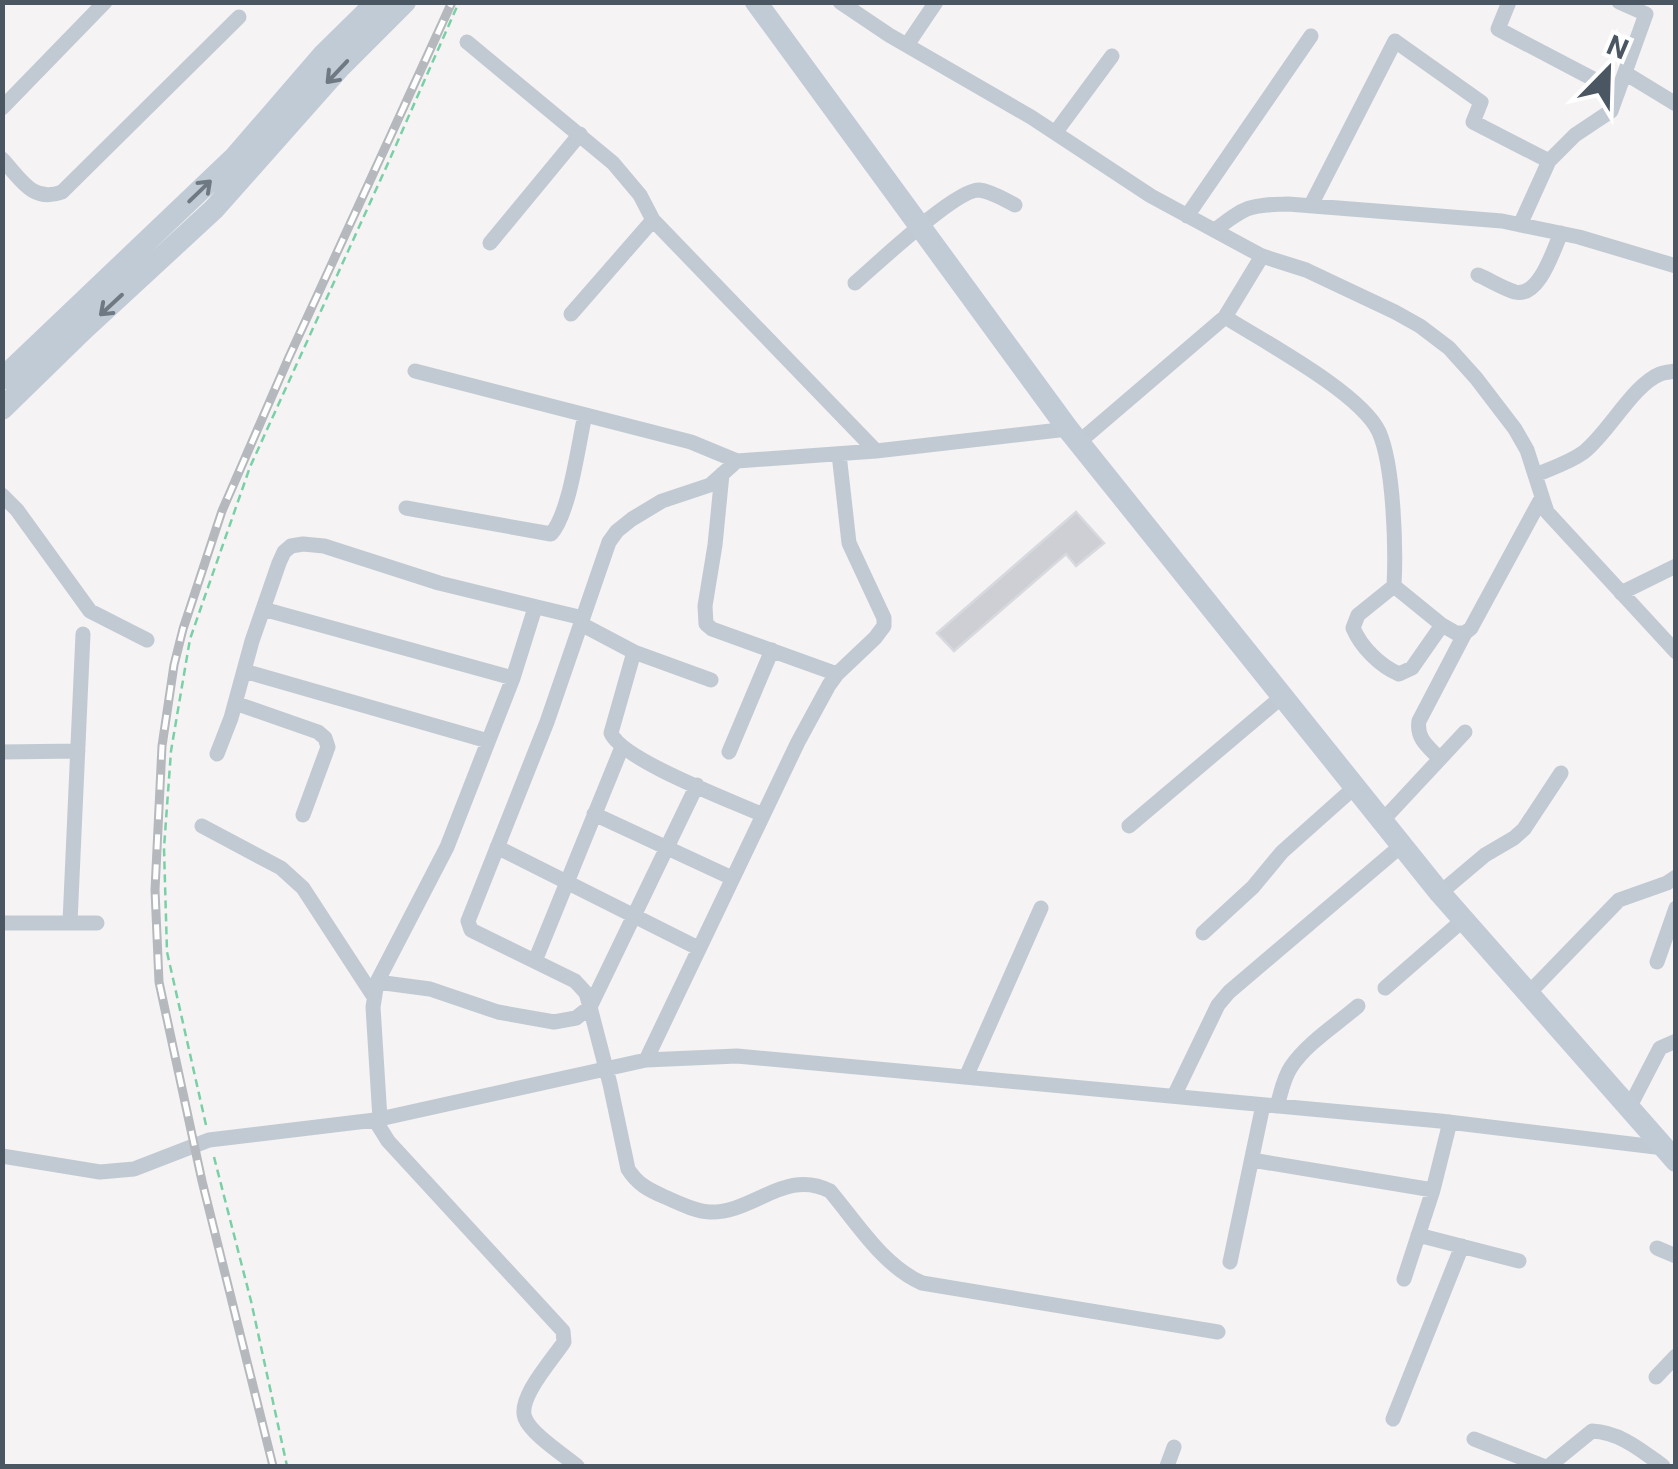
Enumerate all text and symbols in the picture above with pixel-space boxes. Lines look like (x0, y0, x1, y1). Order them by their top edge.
north arrow (1558, 20, 1658, 120)
text: N (1602, 28, 1633, 66)
one-way arrow (326, 59, 349, 84)
one-way arrow (187, 179, 211, 203)
one-way arrow (99, 293, 123, 317)

